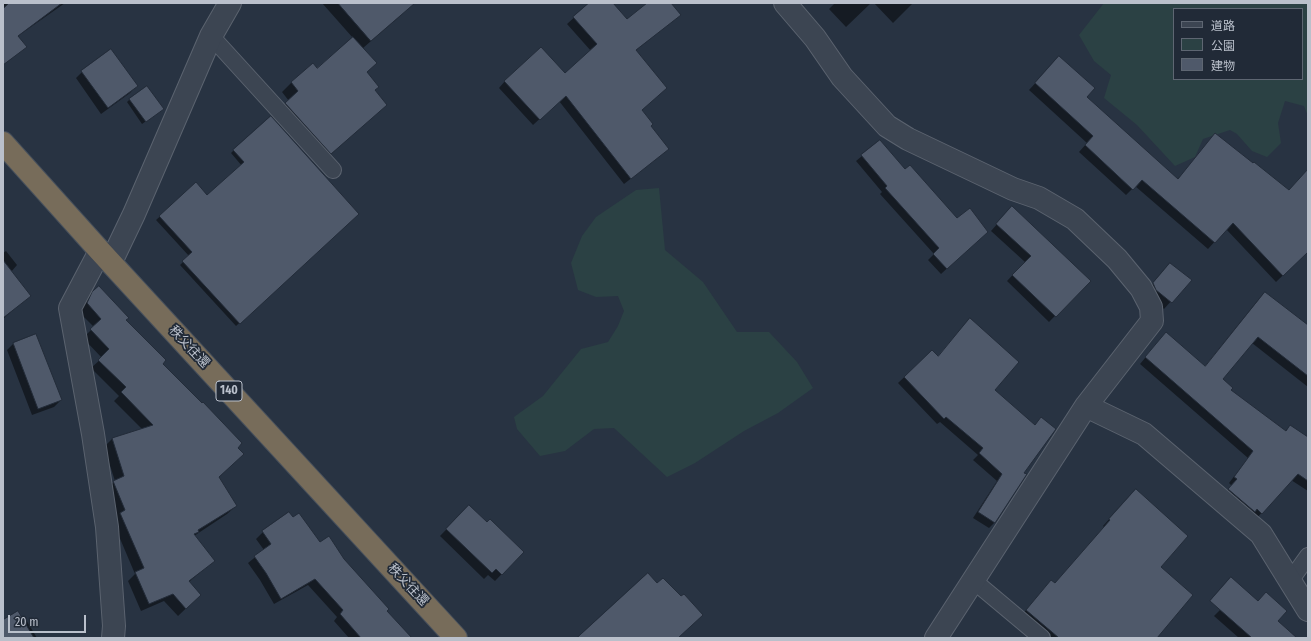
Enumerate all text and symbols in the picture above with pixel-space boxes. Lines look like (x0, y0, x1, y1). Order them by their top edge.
legend (1173, 8, 1303, 80)
text: 道路 (1211, 19, 1235, 33)
text: 公園 (1211, 39, 1235, 53)
text: 建物 (1211, 59, 1235, 73)
street label: 秩父往還 (166, 323, 212, 371)
road number: 140 (216, 381, 242, 401)
street label: 秩父往還 (385, 561, 431, 609)
scale bar (10, 607, 88, 633)
text: 20 m (15, 615, 39, 629)

